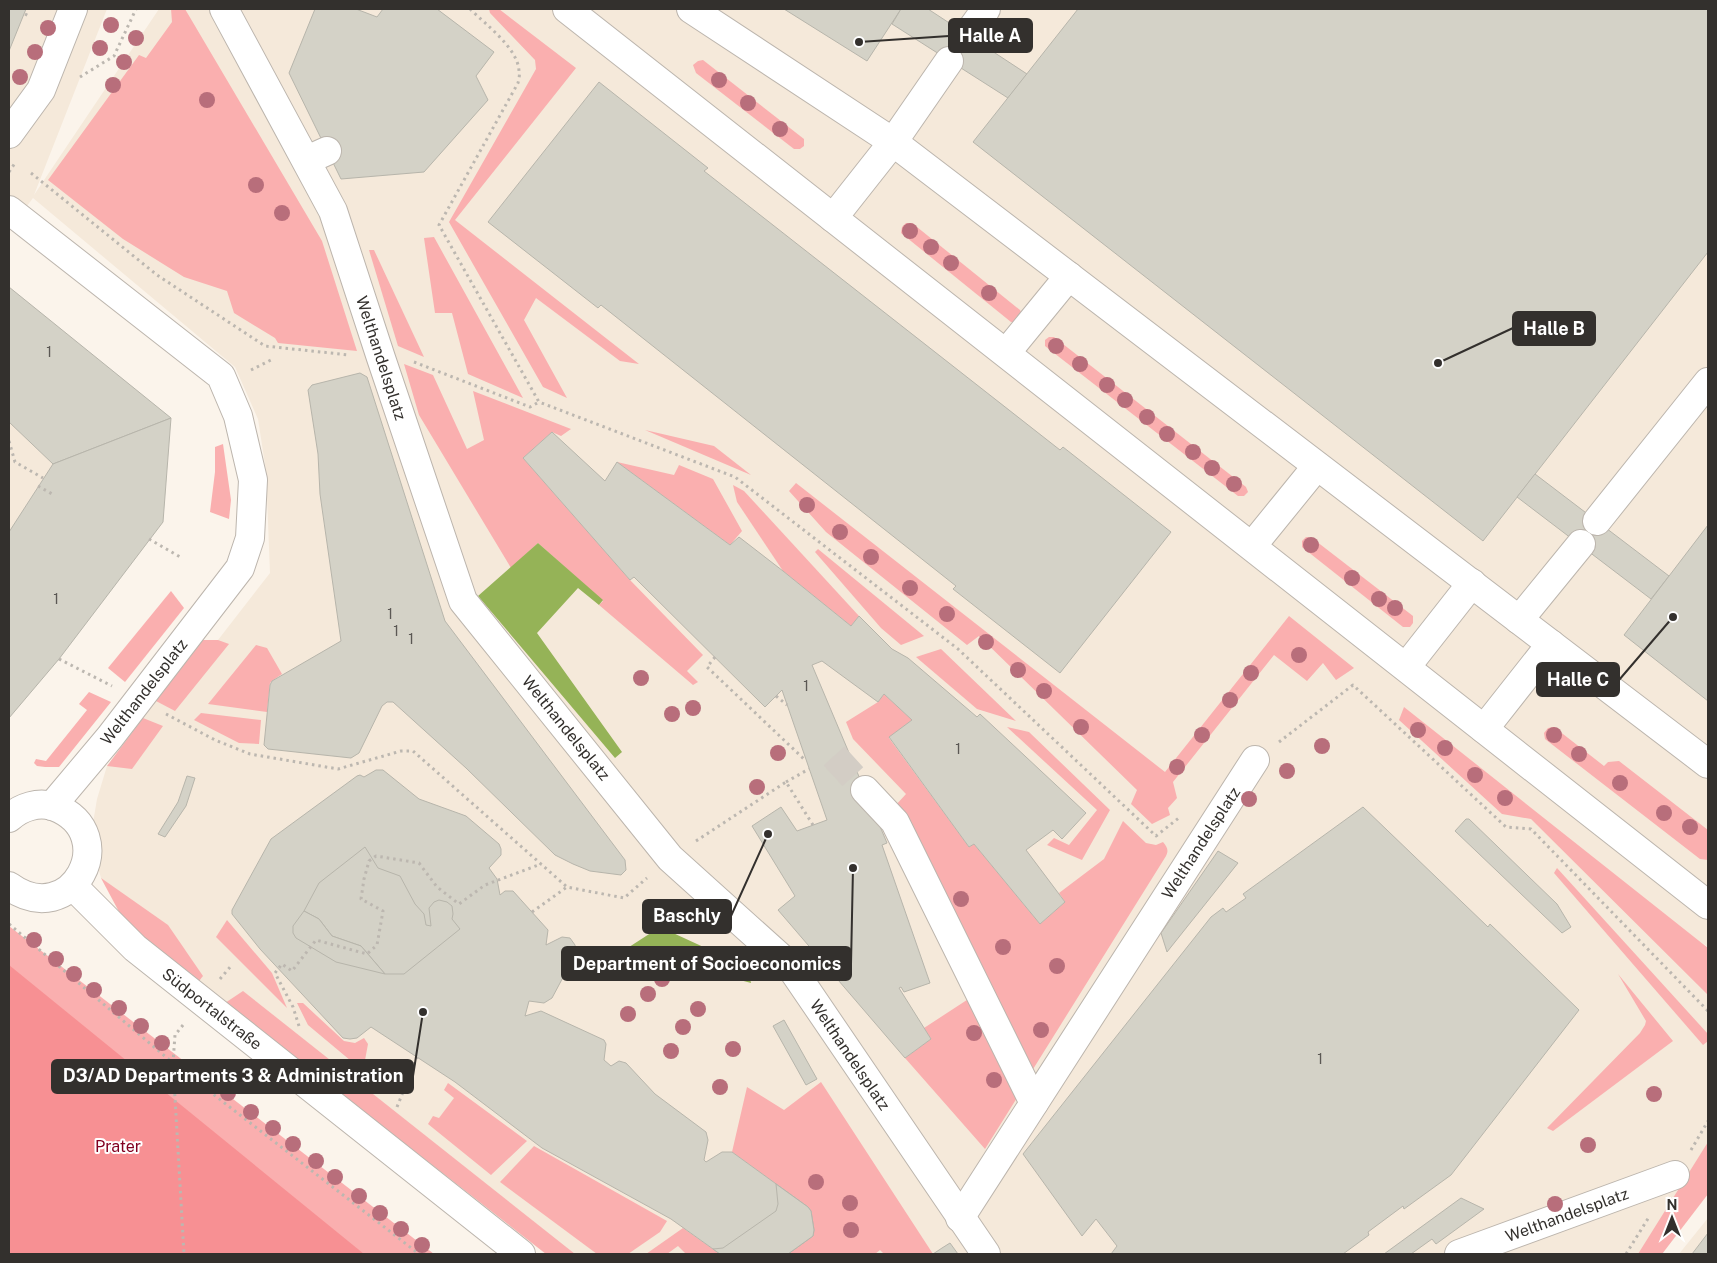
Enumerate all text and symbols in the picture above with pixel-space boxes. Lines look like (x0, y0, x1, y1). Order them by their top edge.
callout: Halle A (949, 19, 1032, 52)
text: Halle A (959, 25, 1021, 46)
street label: Welthandelsplatz (352, 294, 410, 423)
callout: Halle B (1513, 312, 1595, 345)
text: Halle B (1523, 318, 1585, 339)
house number: 1 (46, 344, 52, 360)
house number: 1 (53, 591, 59, 607)
house number: 1 (387, 606, 393, 622)
house number: 1 (393, 623, 399, 639)
house number: 1 (408, 631, 414, 647)
street label: Welthandelsplatz (97, 635, 191, 749)
callout: Halle C (1537, 663, 1619, 696)
text: Halle C (1547, 669, 1609, 690)
street label: Welthandelsplatz (518, 672, 614, 784)
house number: 1 (803, 678, 809, 694)
house number: 1 (955, 741, 961, 757)
street label: Welthandelsplatz (1158, 783, 1244, 902)
callout: Baschly (643, 900, 731, 933)
text: Baschly (653, 905, 721, 926)
callout: Department of Socioeconomics (562, 947, 851, 980)
text: Department of Socioeconomics (573, 953, 841, 974)
street label: Südportalstraße (158, 964, 266, 1054)
street label: Welthandelsplatz (806, 996, 894, 1114)
house number: 1 (1317, 1051, 1323, 1067)
callout: D3/AD Departments 3 & Administration (52, 1060, 413, 1093)
text: D3/AD Departments 3 & Administration (63, 1065, 403, 1086)
park label: Prater (95, 1137, 141, 1156)
street label: Welthandelsplatz (1503, 1184, 1631, 1246)
north arrow (1647, 1193, 1697, 1243)
text: N (1667, 1197, 1677, 1213)

